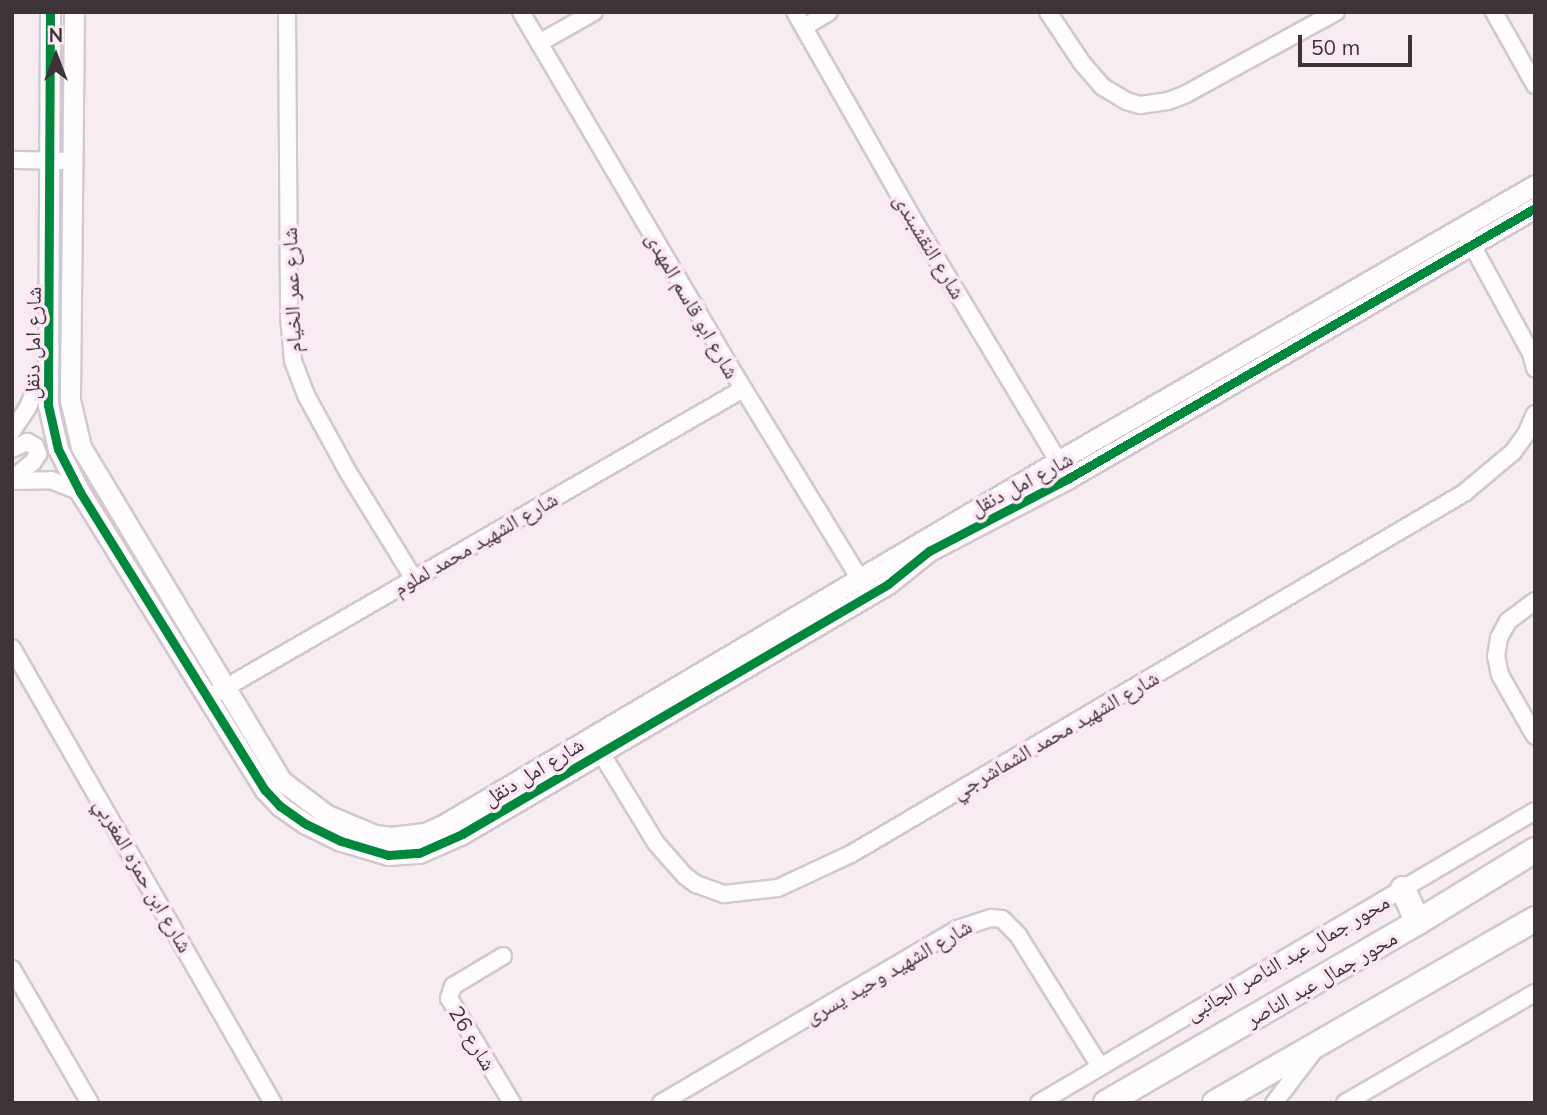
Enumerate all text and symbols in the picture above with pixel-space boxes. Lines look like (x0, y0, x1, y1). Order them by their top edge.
north arrow (21, 21, 91, 91)
scale bar (1302, 21, 1416, 65)
text: N (49, 23, 63, 47)
text: 50 m (1311, 34, 1360, 60)
street label: شارع النقشبندى (889, 189, 971, 303)
street label: شارع عمر الخيام (276, 227, 306, 353)
street label: شارع ابو قاسم المهدى (641, 227, 745, 383)
street label: شارع امل دنقل (18, 286, 46, 400)
street label: شارع امل دنقل (965, 445, 1077, 521)
street label: شارع الشهيد محمد لملوم (388, 486, 562, 600)
street label: شارع الشهيد محمد الشماشرجي (947, 664, 1163, 804)
street label: شارع امل دنقل (478, 731, 588, 811)
street label: شارع ابن حمزه المغربي (90, 793, 198, 957)
street label: محور جمال عبد الناصر الجانبى (1181, 888, 1393, 1026)
street label: شارع الشهيد وحيد يسرى (800, 913, 976, 1029)
street label: محور جمال عبد الناصر (1241, 925, 1401, 1031)
street label: شارع 26 (444, 1001, 502, 1075)

